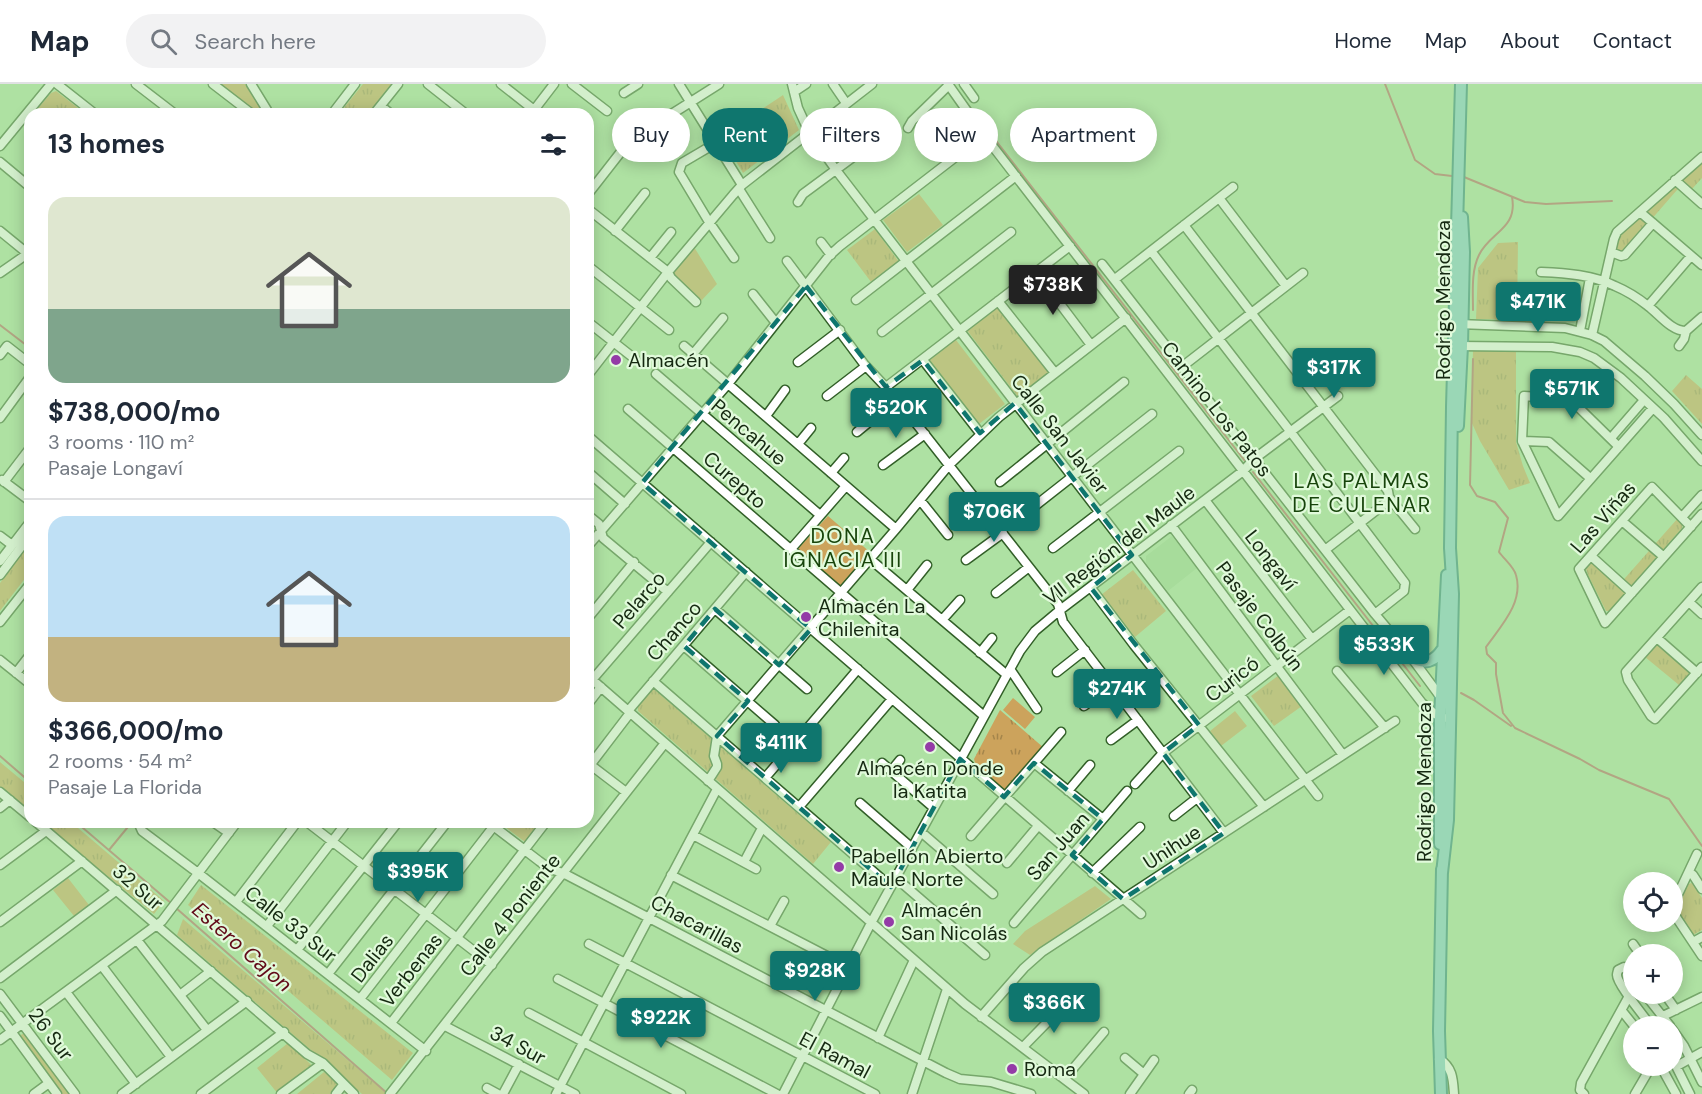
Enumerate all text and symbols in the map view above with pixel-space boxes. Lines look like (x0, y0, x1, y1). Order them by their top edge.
search box (126, 14, 546, 68)
text: Map (30, 23, 90, 60)
icon: search (147, 25, 180, 58)
text: Search here (195, 27, 316, 56)
text: Home (1334, 27, 1392, 55)
text: Map (1425, 27, 1467, 55)
text: About (1500, 27, 1560, 55)
text: Contact (1593, 27, 1672, 55)
chip: Buy (612, 108, 690, 162)
chip: Rent (702, 108, 788, 162)
chip: Filters (800, 108, 902, 162)
chip: New (914, 108, 998, 162)
chip: Apartment (1010, 108, 1157, 162)
text: 13 homes (48, 127, 165, 161)
icon: filters (537, 128, 570, 161)
street label: Rodrigo Mendoza (1430, 220, 1456, 380)
icon: home (255, 236, 363, 344)
pin: $738K (1011, 265, 1095, 316)
text: $738K (1023, 271, 1083, 297)
pin: $471K (1496, 282, 1580, 333)
text: $471K (1510, 288, 1566, 314)
street label: Camino Los Patos (1156, 336, 1278, 482)
place label: Almacén (628, 347, 709, 373)
pin: $317K (1292, 348, 1376, 399)
marker: Almacén (609, 353, 623, 367)
text: $317K (1306, 354, 1362, 380)
street label: Calle San Javier (1005, 369, 1115, 499)
pin: $571K (1530, 369, 1614, 420)
text: $571K (1544, 375, 1600, 401)
pin: $520K (854, 388, 938, 439)
street label: Pencahue (706, 393, 792, 471)
text: $520K (865, 394, 927, 420)
text: $738,000/mo (48, 395, 221, 429)
text: 3 rooms · 110 m² (48, 429, 194, 455)
street label: Curepto (698, 445, 772, 515)
text: Pasaje Longaví (48, 455, 183, 481)
district label: LAS PALMAS DE CULENAR (1292, 467, 1432, 519)
street label: Las Viñas (1565, 475, 1641, 559)
street label: VII Región del Maule (1038, 479, 1200, 611)
pin: $706K (952, 492, 1036, 543)
text: $706K (963, 498, 1025, 524)
district label: DONA IGNACIA III (783, 522, 903, 574)
street label: Longaví (1239, 524, 1303, 596)
icon: home (255, 555, 363, 663)
street label: Pasaje Colbún (1210, 556, 1310, 676)
street label: Pelarco (607, 566, 671, 634)
place label: Almacén La Chilenita (818, 593, 925, 642)
street label: Chanco (641, 595, 707, 667)
marker: Almacén La Chilenita (799, 610, 813, 624)
pin: $533K (1342, 625, 1426, 676)
text: $533K (1353, 631, 1415, 657)
street label: Curicó (1200, 650, 1264, 708)
pin: $274K (1075, 669, 1159, 720)
text: $274K (1087, 675, 1147, 701)
street label: Rodrigo Mendoza (1411, 702, 1437, 862)
text: $366,000/mo (48, 714, 224, 748)
pin: $411K (739, 723, 823, 774)
text: $411K (755, 729, 807, 755)
marker: Almacén Donde la Katita (923, 740, 937, 754)
text: 2 rooms · 54 m² (48, 748, 192, 774)
place label: Almacén Donde la Katita (856, 755, 1004, 804)
text: Pasaje La Florida (48, 774, 202, 800)
street label: San Juan (1021, 806, 1095, 886)
street label: Unihue (1138, 819, 1206, 875)
place label: Pabellón Abierto Maule Norte (851, 843, 1003, 892)
street label: Calle 4 Poniente (454, 848, 566, 982)
pin: $395K (376, 852, 460, 903)
street label: 32 Sur (107, 858, 169, 916)
text: $395K (387, 858, 449, 884)
marker: Pabellón Abierto Maule Norte (832, 860, 846, 874)
map controls (1623, 872, 1683, 1076)
button: locate (1623, 872, 1683, 932)
street label: Calle 33 Sur (240, 880, 342, 968)
street label: Chacarillas (646, 889, 748, 959)
water label: Estero Cajon (186, 896, 298, 998)
place label: Almacén San Nicolás (901, 897, 1008, 946)
marker: Almacén San Nicolás (882, 915, 896, 929)
street label: Dalias (345, 928, 399, 988)
street label: Verbenas (374, 928, 448, 1012)
button: + (1623, 944, 1683, 1004)
pin: $928K (773, 951, 857, 1002)
text: $928K (784, 957, 846, 983)
pin: $366K (1012, 983, 1096, 1034)
text: $366K (1023, 989, 1085, 1015)
pin: $922K (619, 998, 703, 1049)
street label: 26 Sur (23, 1002, 79, 1066)
text: $922K (631, 1004, 691, 1030)
button: − (1623, 1016, 1683, 1076)
street label: 34 Sur (486, 1019, 550, 1071)
street label: El Ramal (795, 1026, 875, 1084)
place label: Roma (1024, 1056, 1076, 1082)
marker: Roma (1005, 1062, 1019, 1076)

